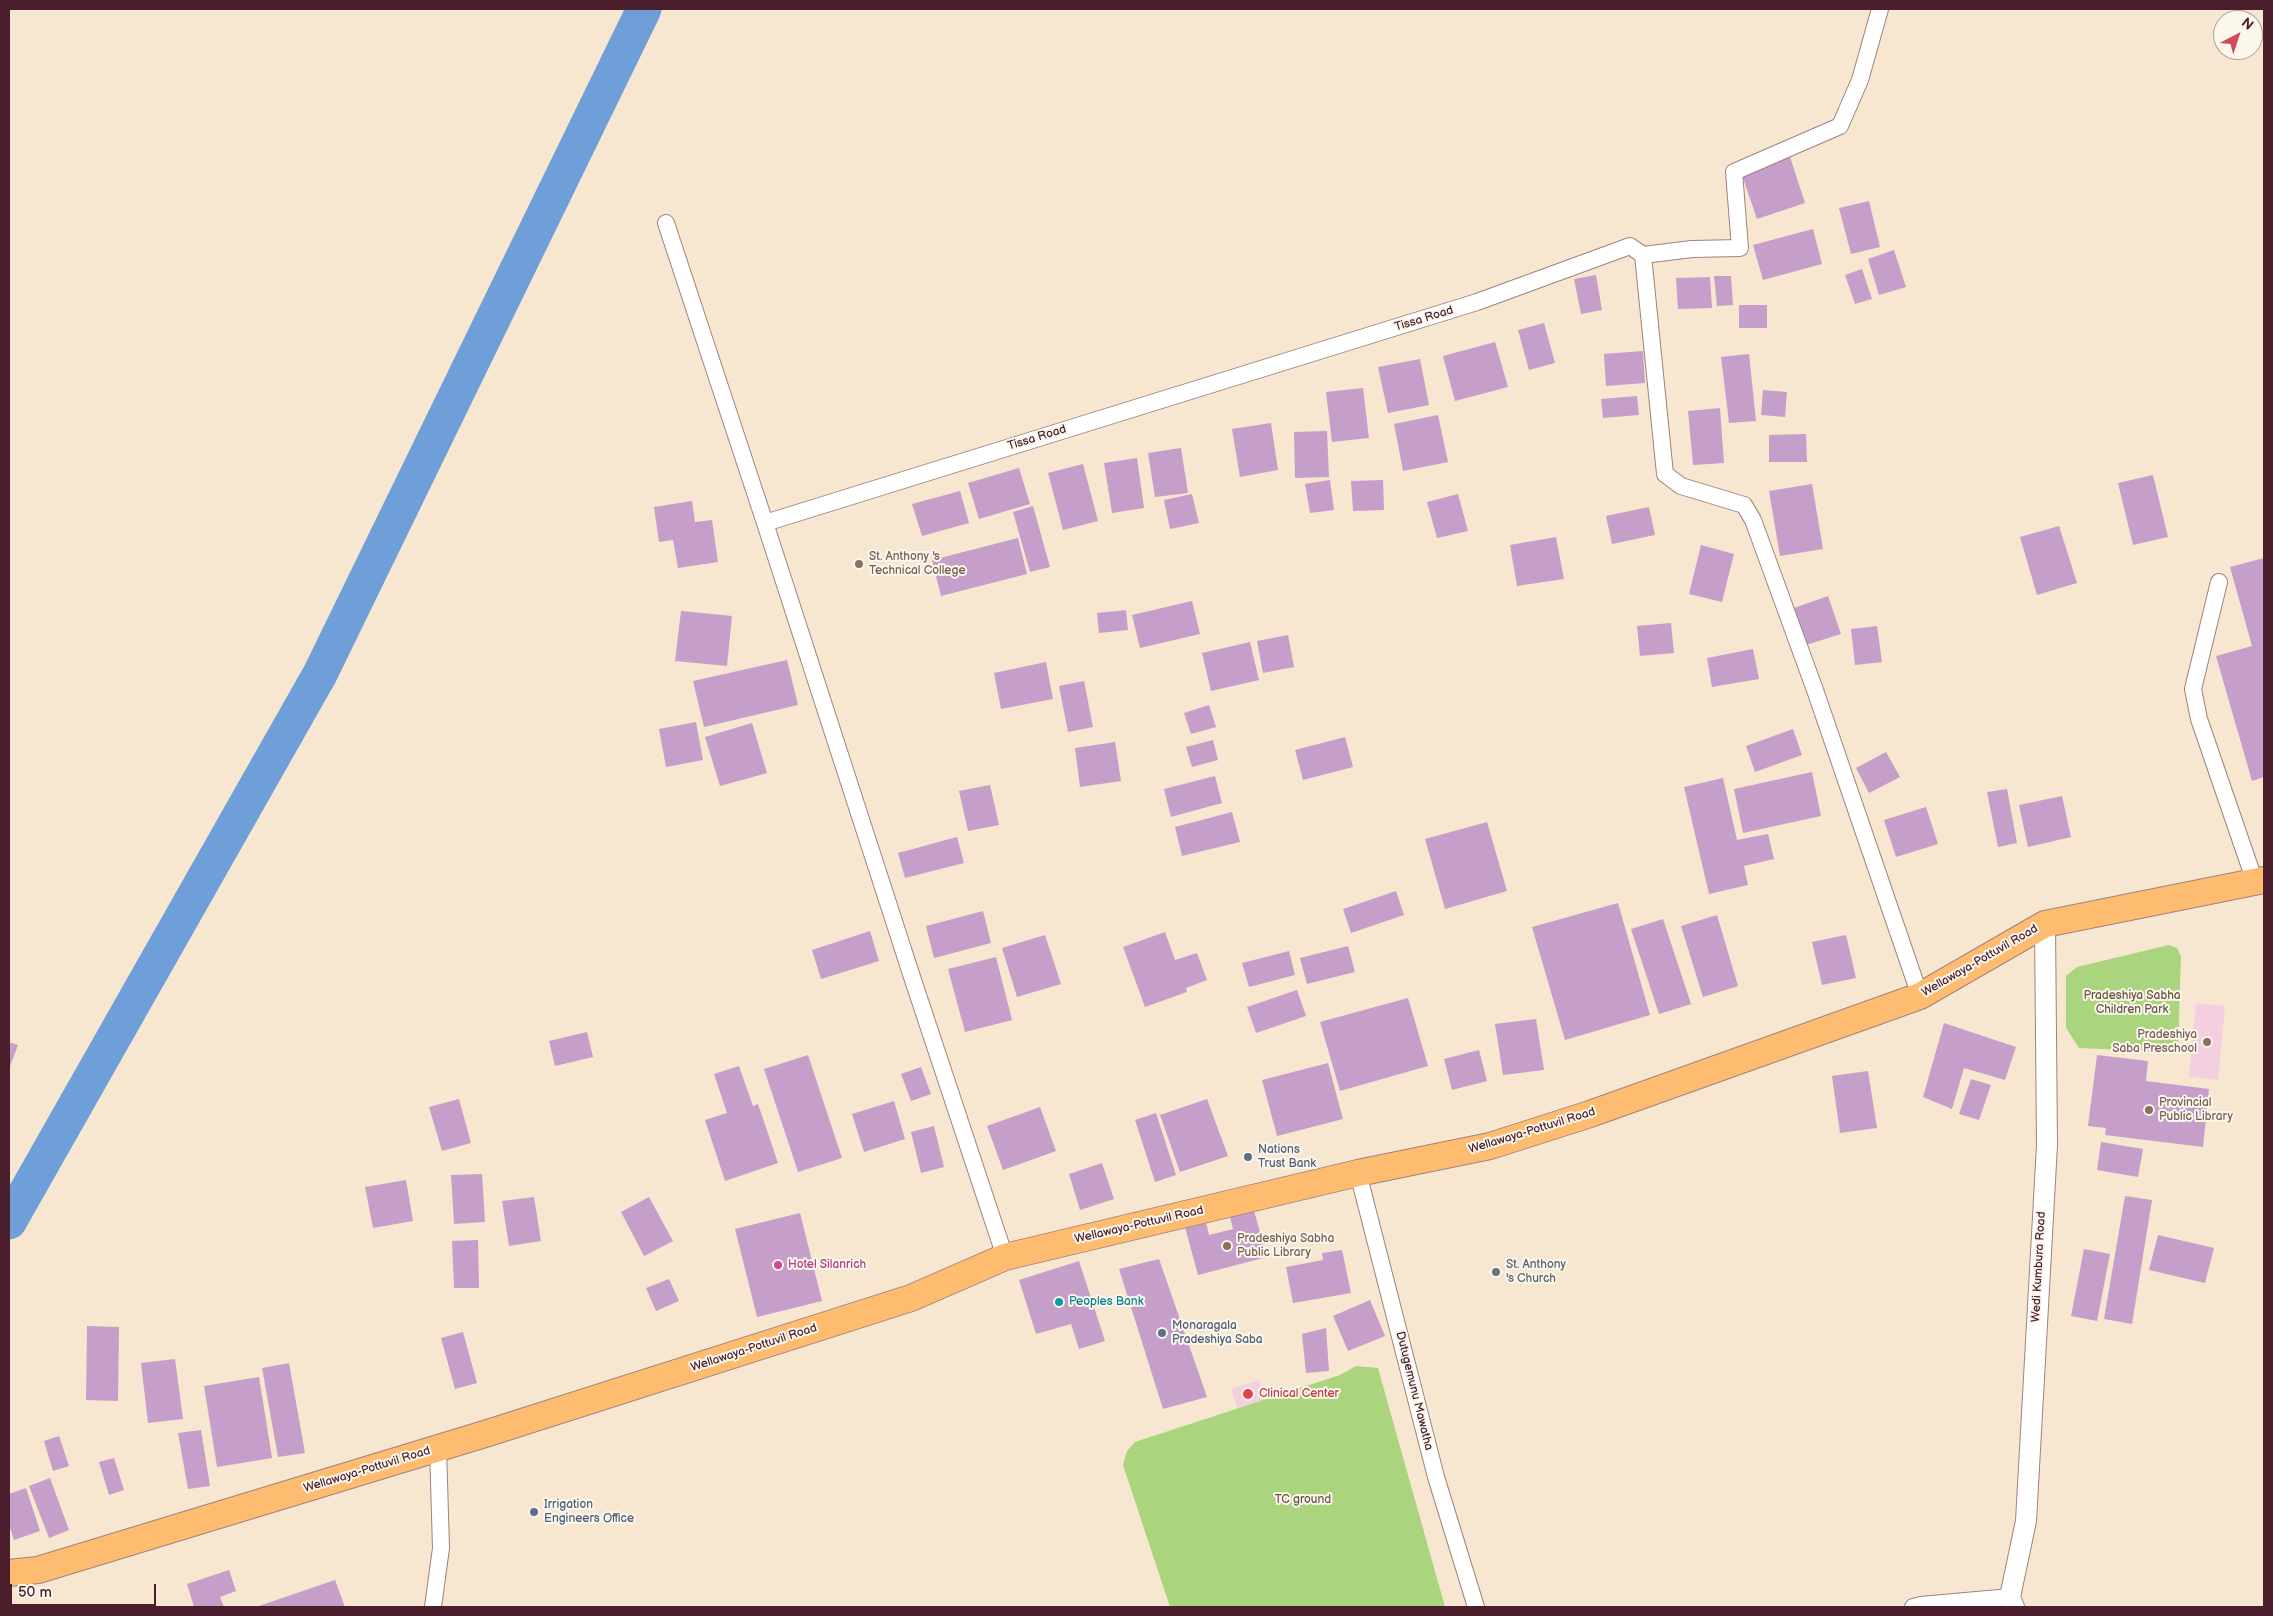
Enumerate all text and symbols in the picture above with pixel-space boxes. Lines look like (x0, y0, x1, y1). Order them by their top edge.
north arrow (2213, 10, 2263, 60)
text: N (2238, 14, 2257, 34)
street label: Tissa Road (1393, 303, 1455, 335)
street label: Tissa Road (1006, 422, 1068, 454)
place label: St. Anthony 's Technical College (869, 550, 966, 578)
marker: St. Anthony 's Technical College (853, 558, 865, 570)
street label: Wellawaya-Pottuvil Road (1919, 922, 2041, 1000)
park label: Pradeshiya Sabha Children Park (2083, 989, 2181, 1017)
place label: Pradeshiya Saba Preschool (2112, 1028, 2197, 1056)
marker: Pradeshiya Saba Preschool (2201, 1036, 2213, 1048)
place label: Provincial Public Library (2159, 1096, 2233, 1124)
marker: Provincial Public Library (2143, 1104, 2155, 1116)
street label: Wellawaya-Pottuvil Road (1467, 1105, 1597, 1157)
place label: Nations Trust Bank (1258, 1143, 1316, 1171)
marker: Nations Trust Bank (1242, 1151, 1254, 1163)
street label: Wellawaya-Pottuvil Road (1073, 1203, 1205, 1247)
street label: Wedi Kumbura Road (2029, 1211, 2049, 1323)
place label: Pradeshiya Sabha Public Library (1237, 1232, 1334, 1260)
marker: Pradeshiya Sabha Public Library (1221, 1240, 1233, 1252)
place label: Hotel Silanrich (788, 1258, 866, 1272)
place label: St. Anthony 's Church (1506, 1258, 1566, 1286)
marker: Hotel Silanrich (772, 1259, 784, 1271)
marker: St. Anthony 's Church (1490, 1266, 1502, 1278)
place label: Peoples Bank (1069, 1295, 1144, 1309)
marker: Peoples Bank (1053, 1296, 1065, 1308)
place label: Monaragala Pradeshiya Saba (1172, 1319, 1263, 1347)
street label: Wellawaya-Pottuvil Road (689, 1321, 819, 1375)
marker: Monaragala Pradeshiya Saba (1156, 1327, 1168, 1339)
street label: Dutugemunu Mawatha (1392, 1330, 1436, 1452)
marker: Clinical Center (1241, 1387, 1255, 1401)
place label: Clinical Center (1259, 1387, 1339, 1401)
street label: Wellawaya-Pottuvil Road (302, 1444, 432, 1496)
park label: TC ground (1275, 1493, 1331, 1507)
place label: Irrigation Engineers Office (544, 1498, 634, 1526)
marker: Irrigation Engineers Office (528, 1506, 540, 1518)
scale bar (12, 1574, 159, 1606)
text: 50 m (18, 1583, 52, 1602)

